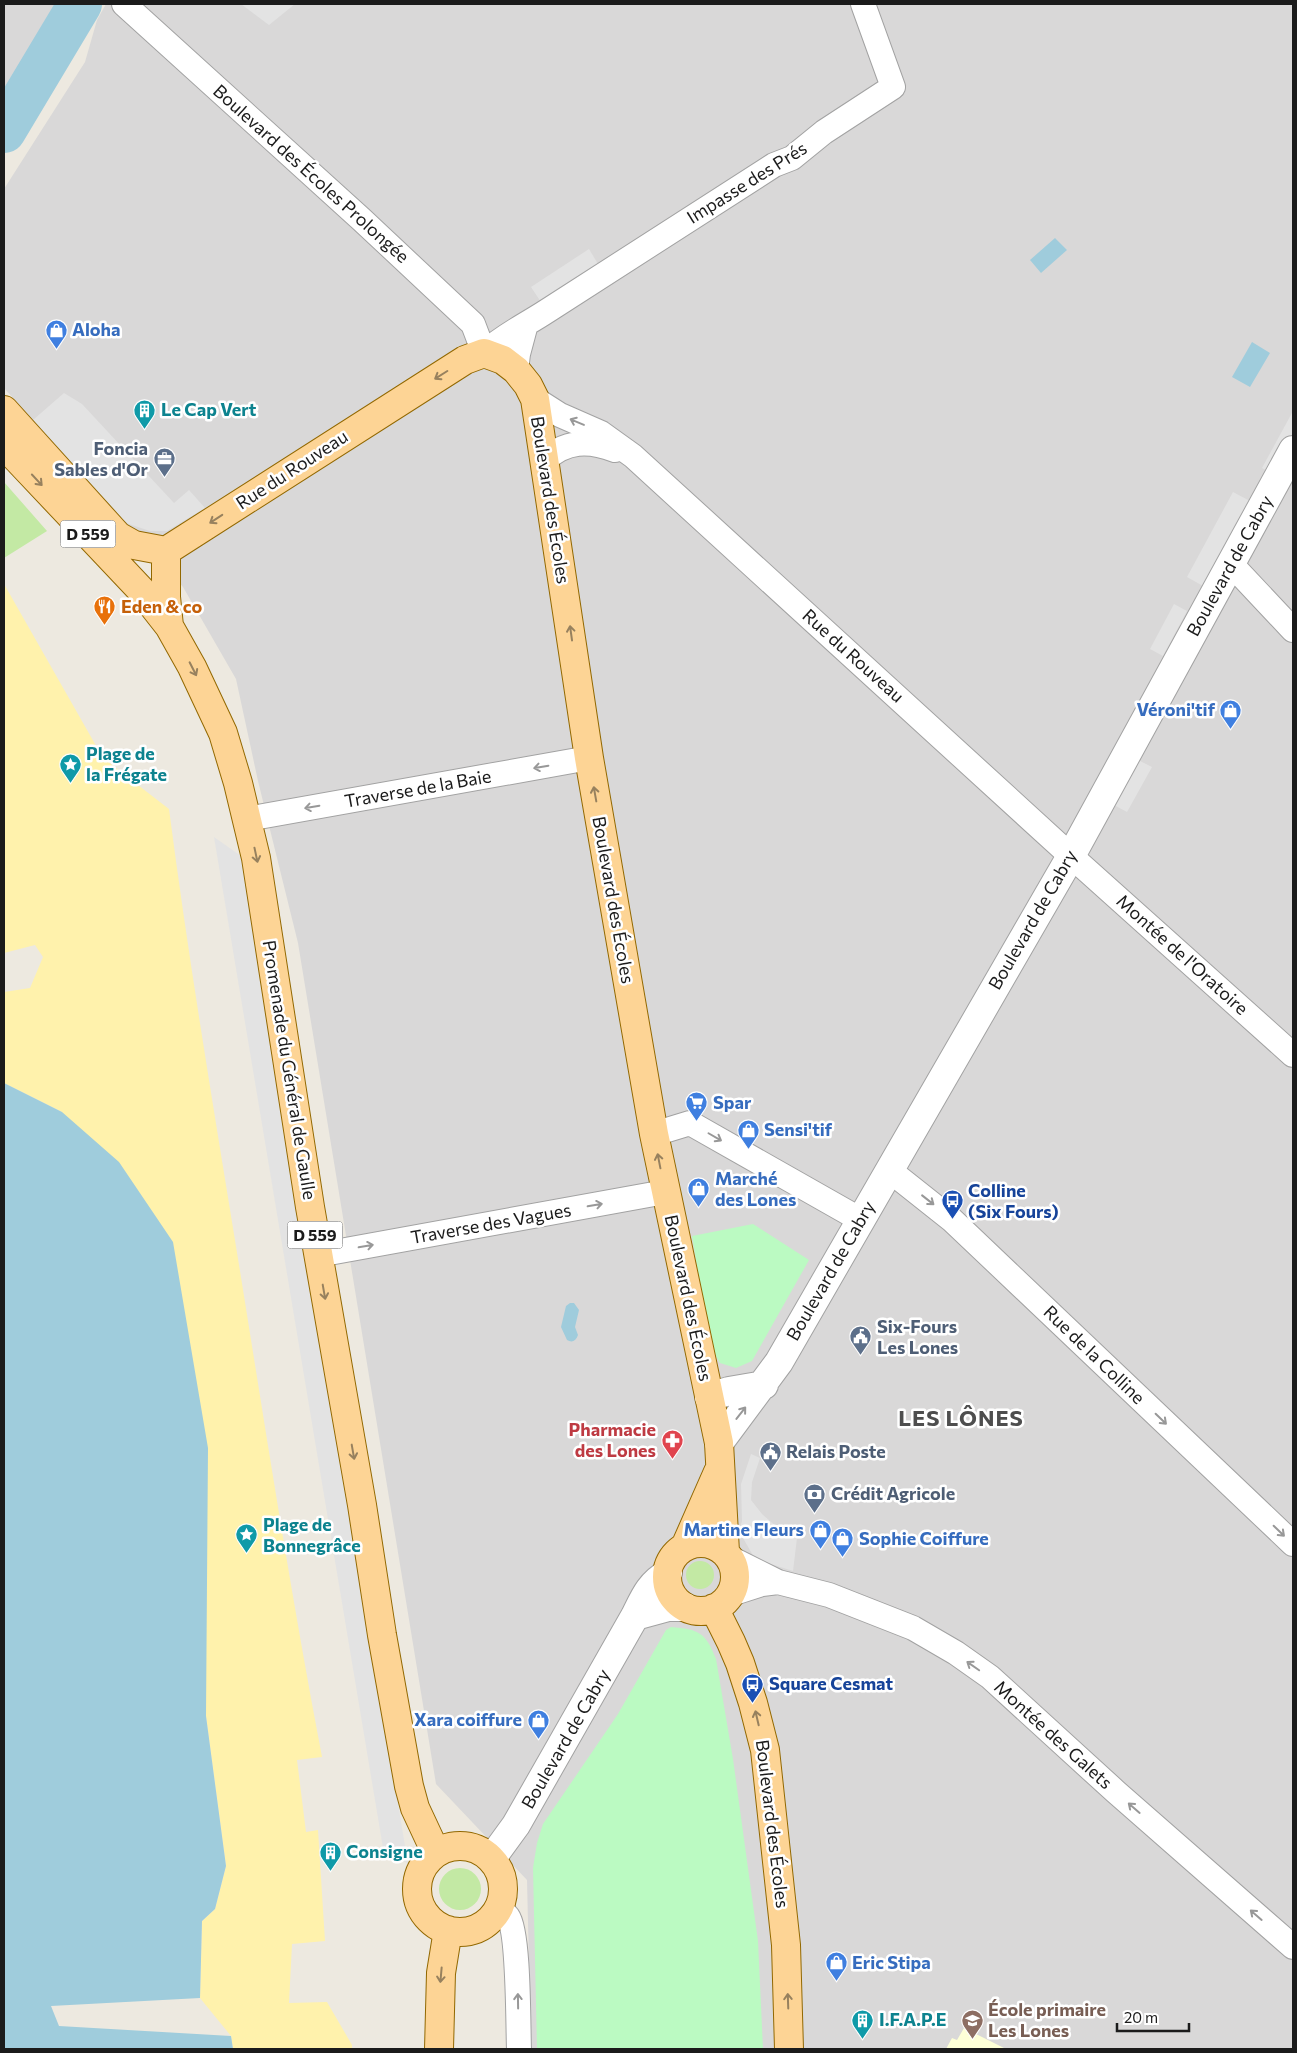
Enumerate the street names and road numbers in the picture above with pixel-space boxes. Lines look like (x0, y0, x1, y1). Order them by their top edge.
street label: Boulevard des Écoles Prolongée (209, 79, 414, 267)
street label: Impasse des Prés (682, 136, 811, 228)
street label: Boulevard des Écoles (527, 414, 575, 585)
street label: Rue du Rouveau (231, 425, 352, 514)
street label: Boulevard de Cabry (1181, 491, 1277, 640)
road number: D 559 (61, 520, 116, 548)
street label: Rue du Rouveau (798, 604, 909, 707)
street label: Traverse de la Baie (343, 764, 493, 812)
street label: Boulevard des Écoles (588, 814, 640, 985)
street label: Boulevard de Cabry (983, 846, 1081, 993)
street label: Montée de l'Oratoire (1112, 889, 1253, 1019)
street label: Promenade du Général de Gaulle (259, 938, 321, 1201)
street label: Boulevard de Cabry (781, 1197, 879, 1344)
street label: Traverse des Vagues (409, 1198, 573, 1248)
street label: Boulevard des Écoles (661, 1213, 717, 1383)
road number: D 559 (288, 1222, 342, 1248)
street label: Rue de la Colline (1039, 1300, 1150, 1408)
street label: Boulevard de Cabry (516, 1665, 614, 1812)
street label: Montée des Galets (990, 1675, 1117, 1793)
street label: Boulevard des Écoles (752, 1738, 794, 1909)

